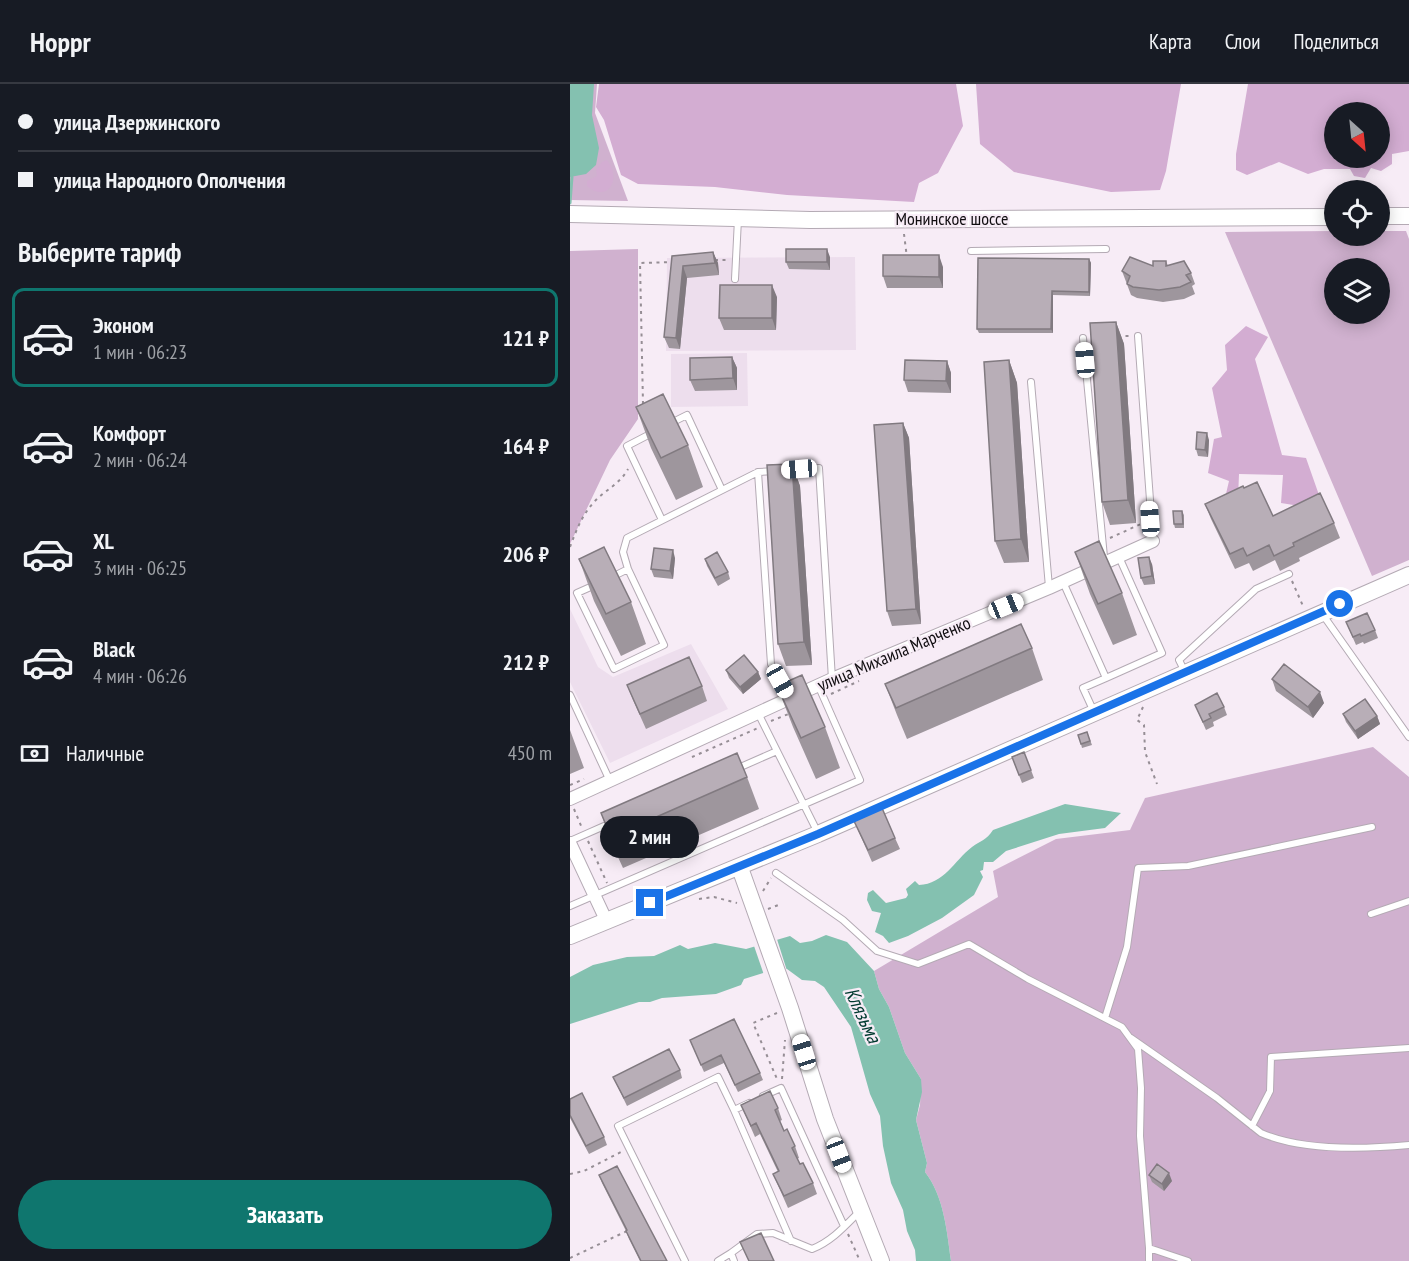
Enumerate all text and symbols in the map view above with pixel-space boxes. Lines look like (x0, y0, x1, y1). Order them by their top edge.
text: Hoppr (30, 23, 91, 60)
text: Карта (1149, 28, 1192, 55)
text: Слои (1225, 28, 1260, 55)
text: Поделиться (1293, 28, 1379, 55)
north arrow (1324, 102, 1390, 168)
map controls (1324, 102, 1390, 324)
text: улица Дзержинского (54, 108, 220, 136)
text: улица Народного Ополчения (54, 166, 285, 194)
button: locate (1324, 180, 1390, 246)
street label: Монинское шоссе (895, 207, 1009, 230)
text: Выберите тариф (18, 235, 181, 269)
button: layers (1324, 258, 1390, 324)
icon: car (21, 311, 75, 365)
text: Эконом (93, 311, 154, 339)
text: 121 ₽ (502, 324, 549, 352)
text: 1 мин · 06:23 (93, 339, 187, 365)
car (1074, 341, 1096, 379)
icon: car (21, 419, 75, 473)
text: Комфорт (93, 419, 166, 447)
text: 164 ₽ (502, 432, 549, 460)
text: 2 мин · 06:24 (93, 447, 187, 473)
car (780, 459, 818, 479)
car (1140, 500, 1160, 538)
icon: car (21, 527, 75, 581)
text: XL (93, 527, 114, 555)
text: 206 ₽ (502, 540, 549, 568)
text: 3 мин · 06:25 (93, 555, 187, 581)
route start (1326, 590, 1353, 617)
car (986, 591, 1026, 621)
street label: улица Михаила Марченко (814, 611, 974, 696)
icon: car (21, 635, 75, 689)
text: Black (93, 635, 135, 663)
text: 212 ₽ (502, 648, 549, 676)
car (763, 661, 797, 701)
text: 4 мин · 06:26 (93, 663, 187, 689)
icon: cash (18, 737, 51, 770)
text: Наличные (66, 739, 144, 767)
text: 450 m (508, 740, 552, 766)
callout: 2 мин (601, 816, 700, 858)
text: 2 мин (628, 824, 671, 850)
route end (636, 889, 663, 916)
water label: Клязьма (839, 983, 888, 1048)
car (790, 1032, 818, 1072)
car (824, 1135, 854, 1175)
button: Заказать (18, 1180, 552, 1249)

